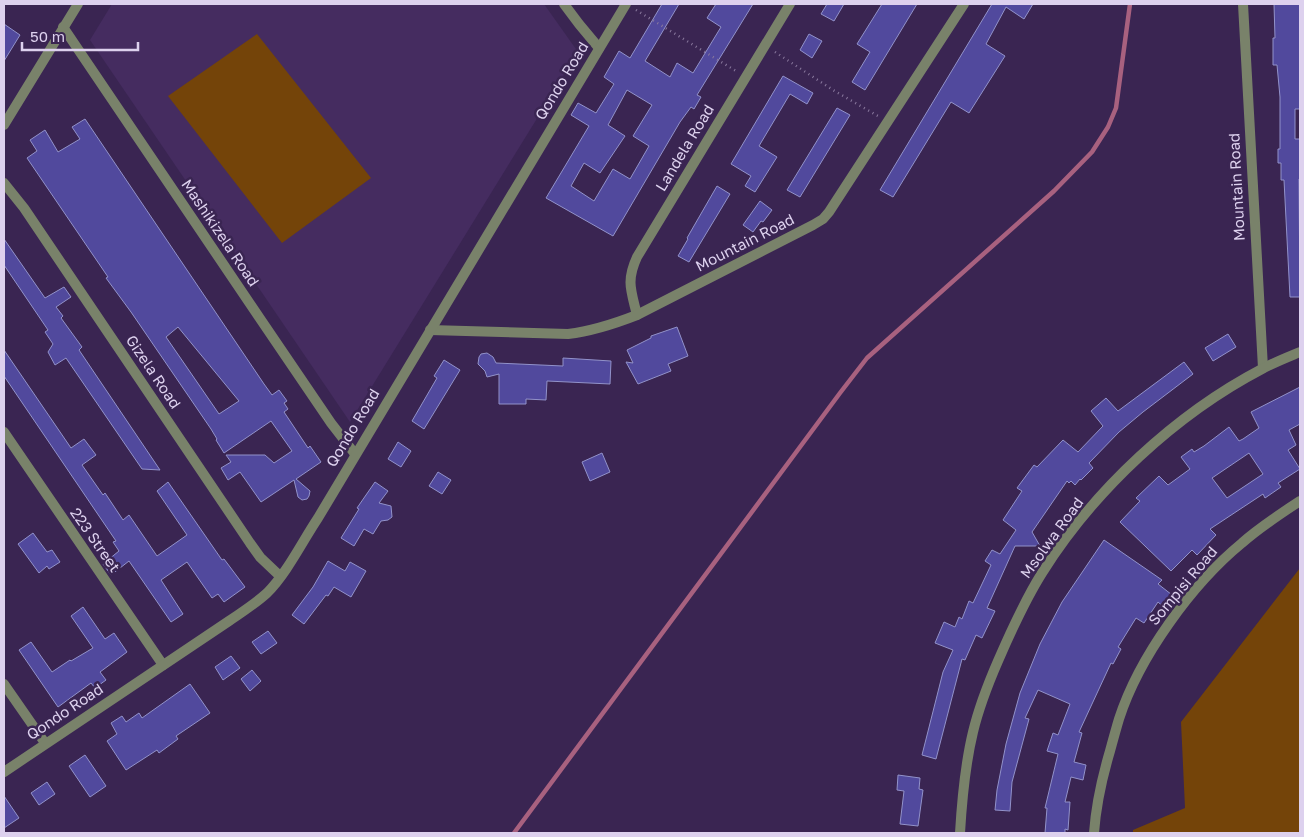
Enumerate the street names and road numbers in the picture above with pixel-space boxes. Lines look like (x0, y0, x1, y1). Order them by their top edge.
street label: Qondo Road (531, 38, 592, 123)
street label: Landela Road (651, 101, 717, 194)
street label: Mountain Road (1224, 133, 1248, 242)
street label: Mashikizela Road (178, 176, 263, 289)
street label: Mountain Road (692, 210, 797, 275)
street label: Gizela Road (123, 331, 185, 412)
street label: Qondo Road (322, 385, 383, 470)
street label: Msolwa Road (1016, 494, 1086, 581)
street label: 223 Street (67, 504, 125, 575)
street label: Sompisi Road (1144, 542, 1220, 629)
street label: Qondo Road (23, 679, 106, 743)

